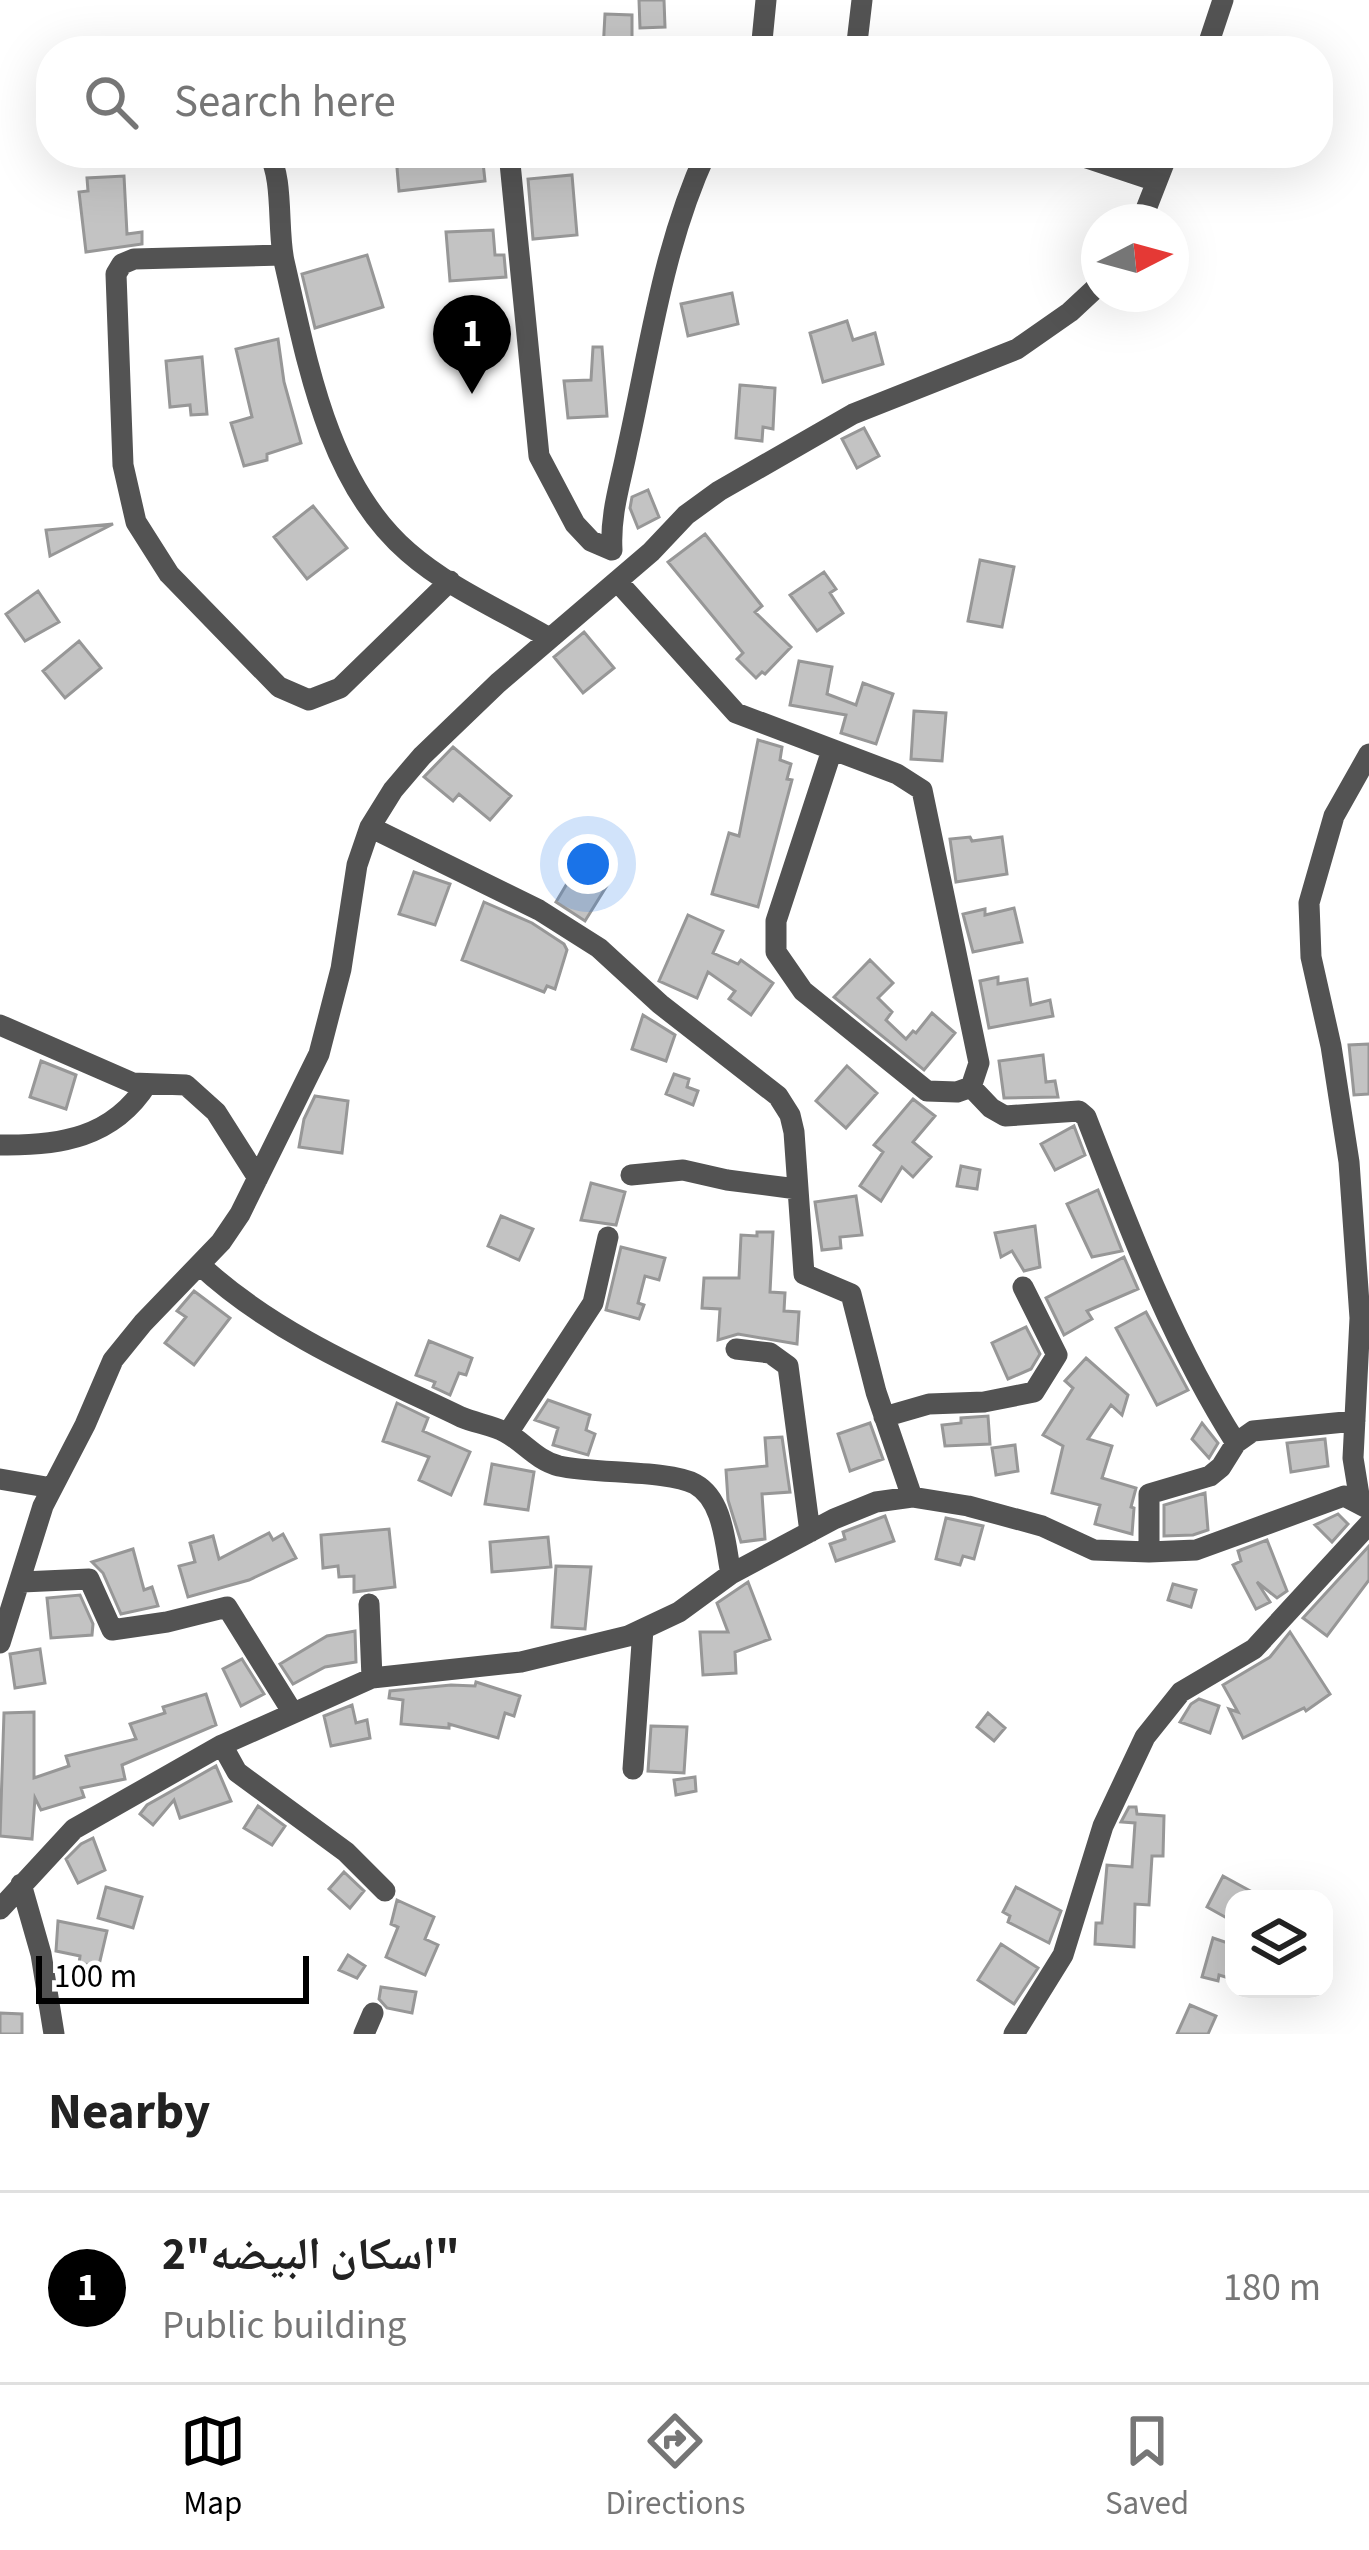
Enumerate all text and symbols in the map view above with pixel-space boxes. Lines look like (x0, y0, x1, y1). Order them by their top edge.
search box (36, 36, 1333, 168)
icon: search (78, 69, 144, 135)
text: Search here (174, 70, 396, 134)
north arrow (1081, 204, 1189, 312)
pin: 1 (433, 295, 511, 394)
your location (558, 834, 618, 894)
map controls (1225, 1890, 1333, 1998)
button: layers (1225, 1890, 1333, 1998)
scale bar (36, 1950, 309, 2003)
text: 100 m (54, 1953, 137, 2000)
text: Nearby (48, 2076, 210, 2148)
text: اسكان البيضه"2" (162, 2223, 459, 2287)
text: 1 (77, 2260, 97, 2316)
text: 180 m (1223, 2260, 1321, 2316)
text: Public building (162, 2298, 407, 2354)
tab: Map (180, 2408, 246, 2527)
tab: Directions (606, 2408, 745, 2527)
tab: Saved (1105, 2408, 1189, 2527)

